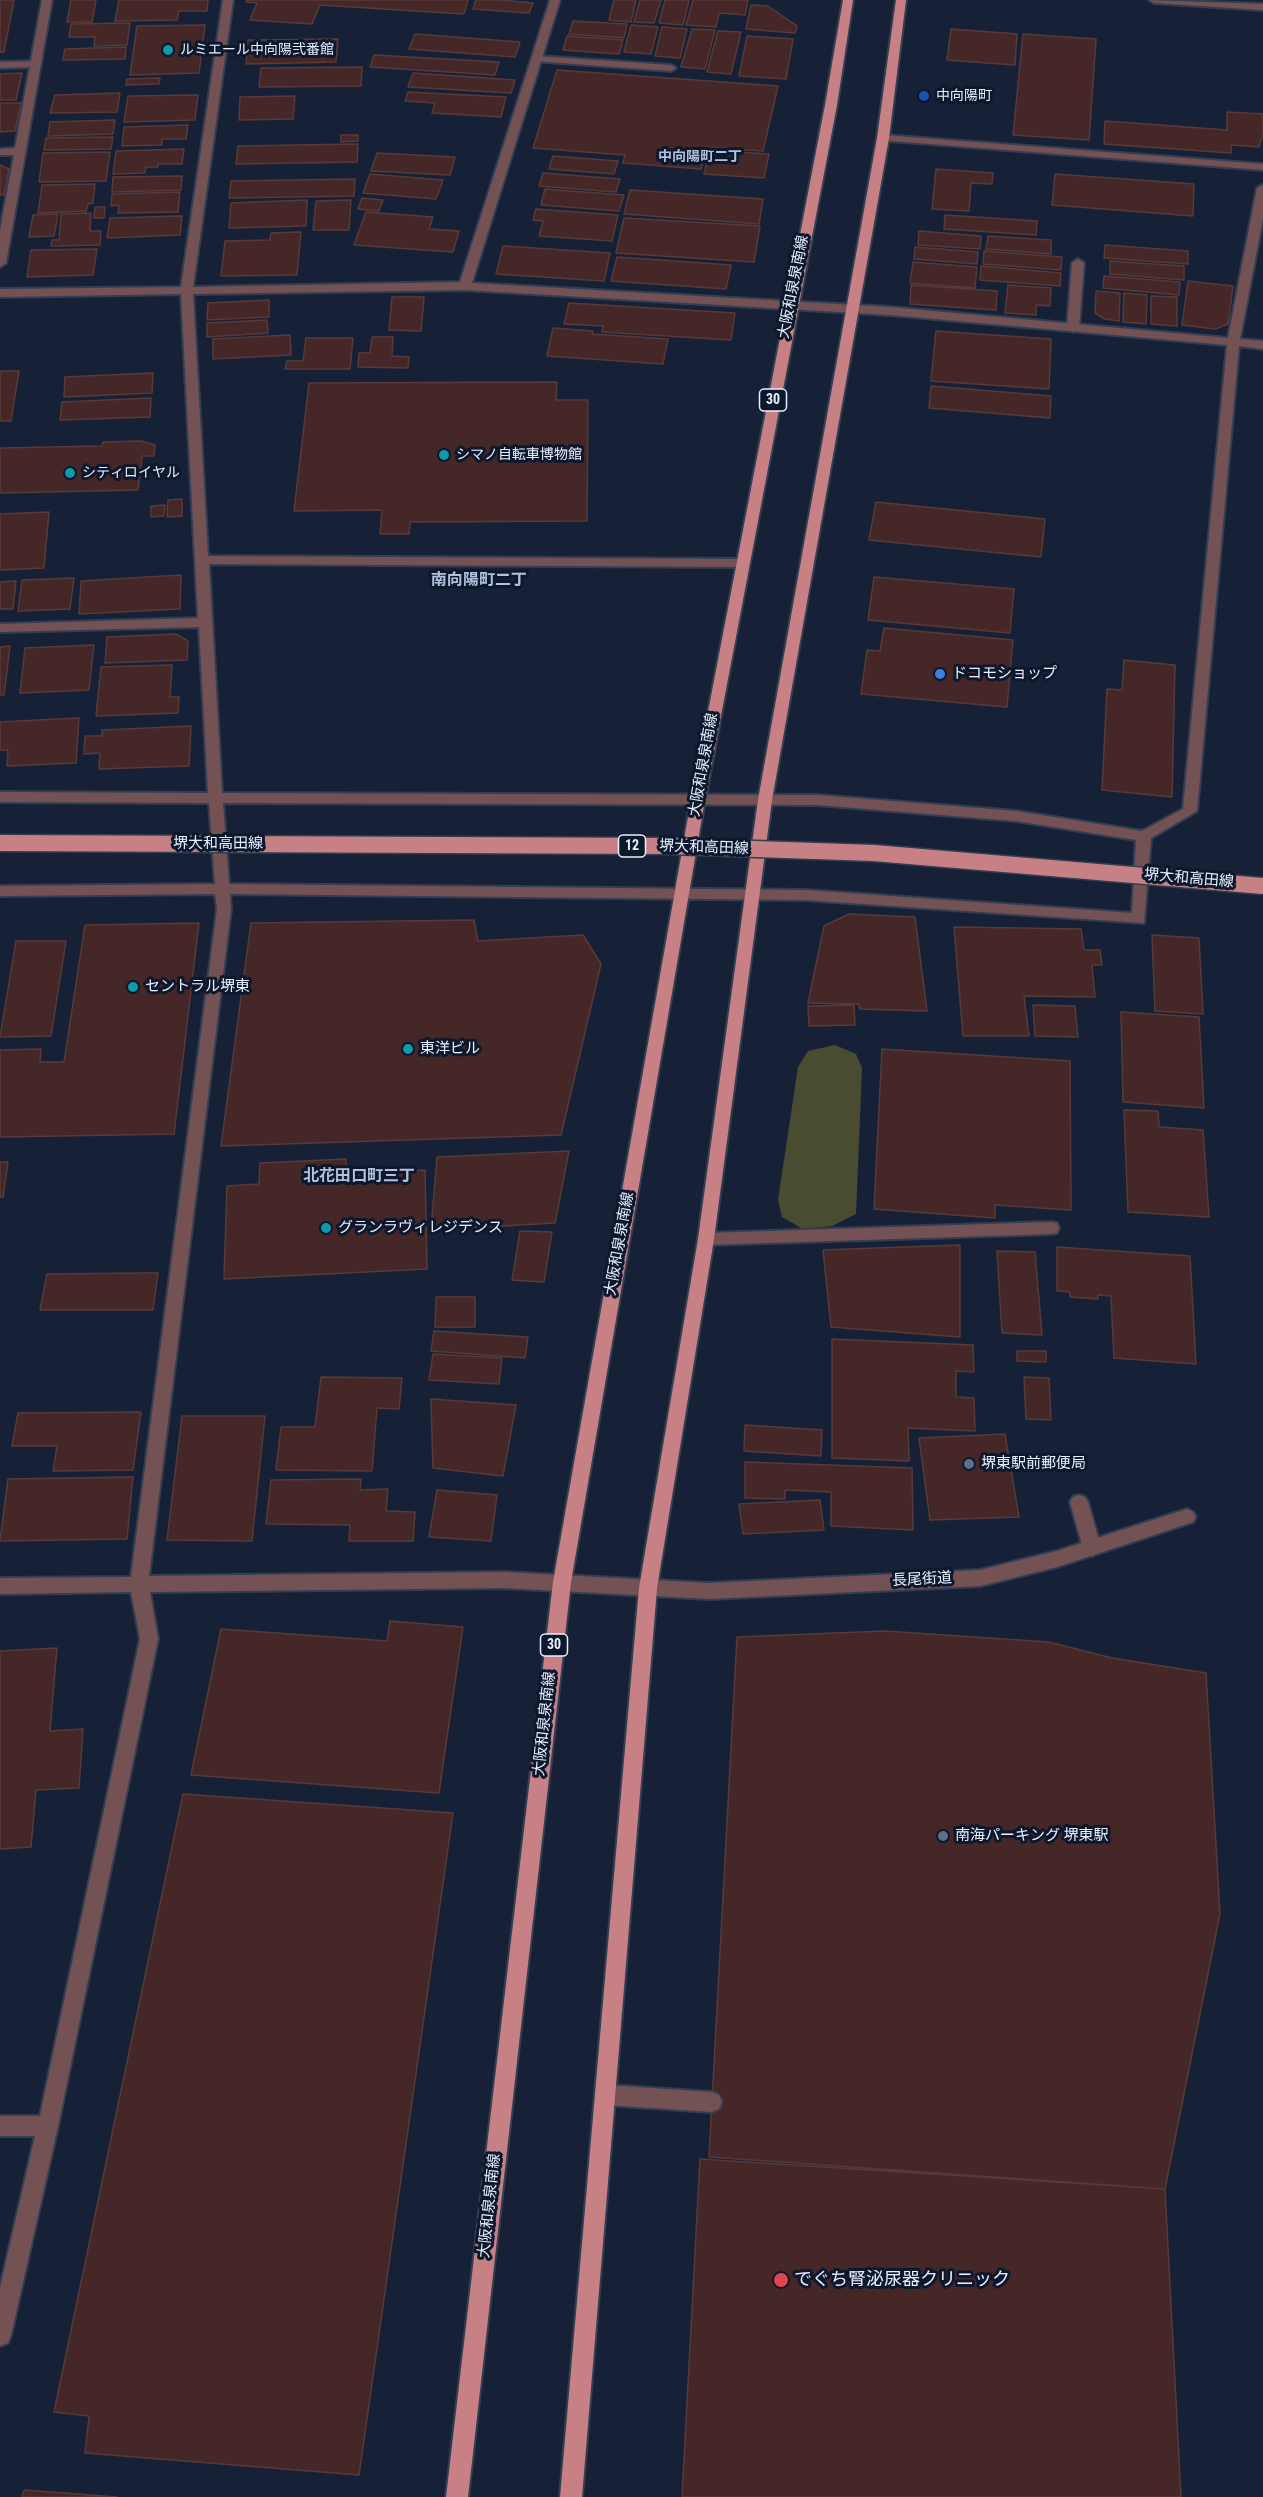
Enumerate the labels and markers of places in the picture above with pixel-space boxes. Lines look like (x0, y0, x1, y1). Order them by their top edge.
place label: ルミエール中向陽弐番館 (180, 42, 334, 58)
marker: ルミエール中向陽弐番館 (161, 43, 175, 57)
place label: 中向陽町 (936, 88, 992, 104)
marker: 中向陽町 (917, 89, 931, 103)
place label: シマノ自転車博物館 (456, 447, 582, 463)
marker: シマノ自転車博物館 (437, 448, 451, 462)
place label: シティロイヤル (82, 465, 180, 481)
marker: シティロイヤル (63, 466, 77, 480)
place label: ドコモショップ (952, 665, 1057, 683)
marker: ドコモショップ (933, 667, 947, 681)
place label: セントラル堺東 (145, 978, 250, 996)
marker: セントラル堺東 (126, 980, 140, 994)
place label: 東洋ビル (420, 1040, 480, 1058)
marker: 東洋ビル (401, 1042, 415, 1056)
place label: グランラヴィレジデンス (338, 1219, 503, 1237)
marker: グランラヴィレジデンス (319, 1221, 333, 1235)
place label: 堺東駅前郵便局 (981, 1455, 1086, 1473)
marker: 堺東駅前郵便局 (962, 1457, 976, 1471)
place label: 南海パーキング 堺東駅 (955, 1827, 1108, 1845)
marker: 南海パーキング 堺東駅 (936, 1829, 950, 1843)
place label: でぐち腎泌尿器クリニック (794, 2269, 1010, 2291)
marker: でぐち腎泌尿器クリニック (772, 2271, 790, 2289)

